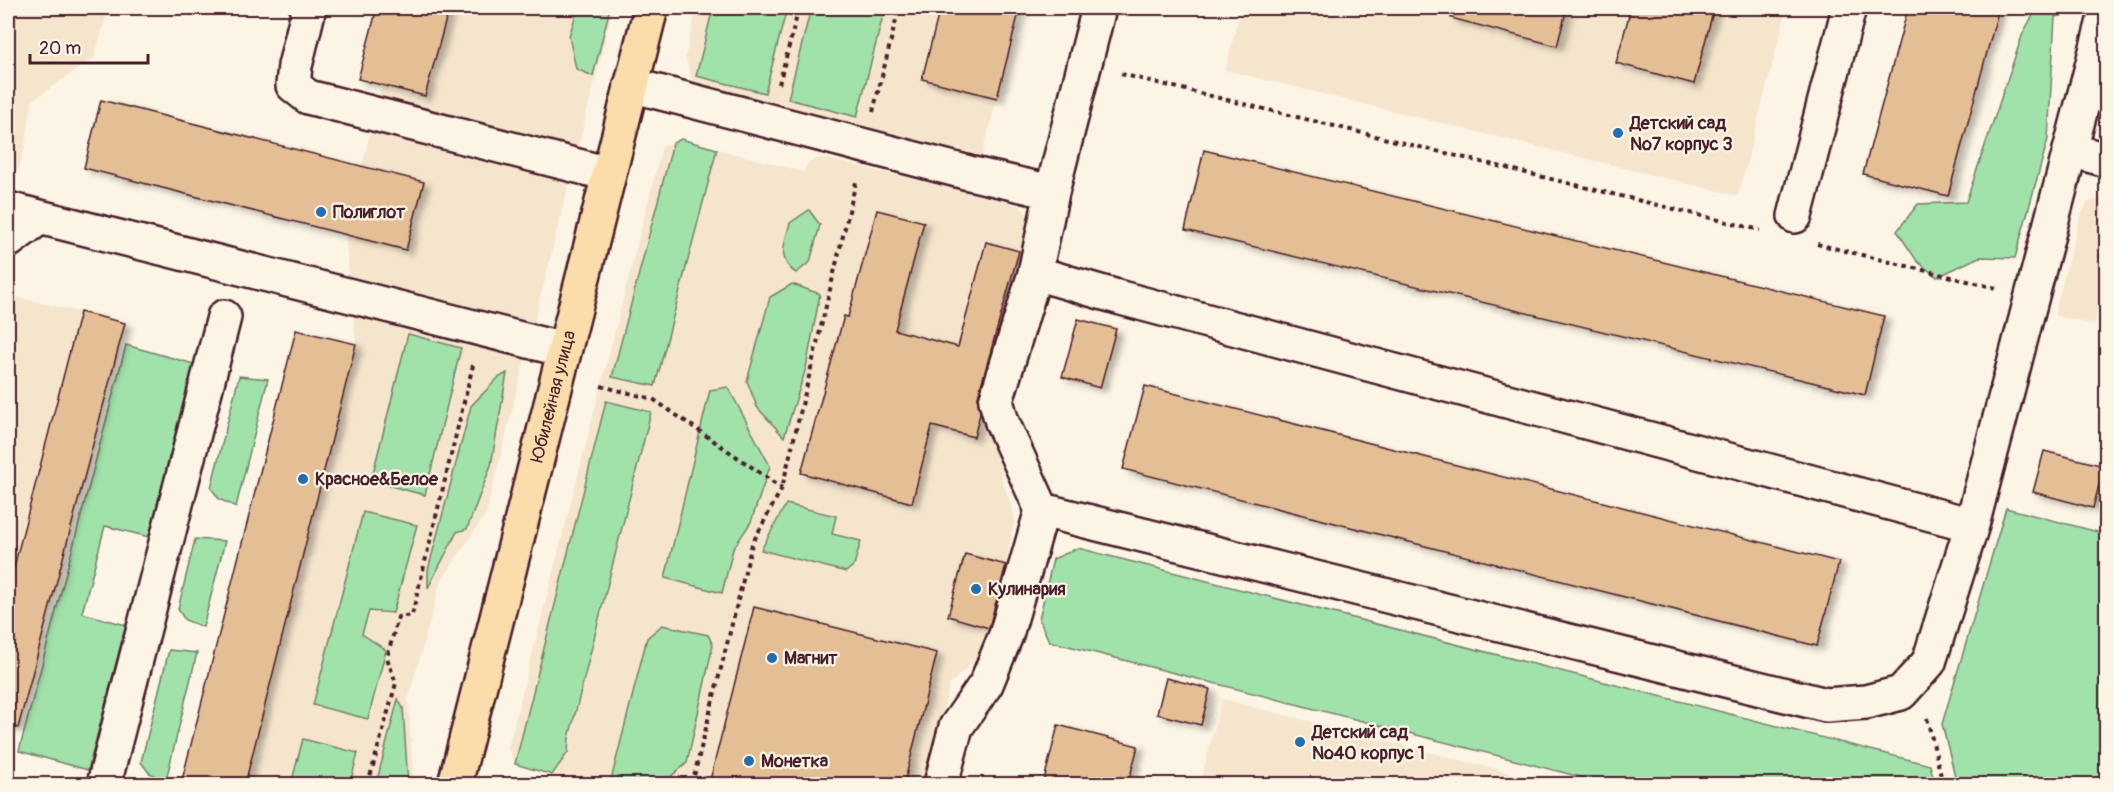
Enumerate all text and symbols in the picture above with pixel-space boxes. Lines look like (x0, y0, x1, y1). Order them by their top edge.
scale bar (30, 27, 148, 65)
text: 20 m (39, 37, 81, 60)
place label: Детский сад №7 корпус 3 (1629, 112, 1733, 156)
marker: Детский сад №7 корпус 3 (1611, 126, 1625, 140)
place label: Полиглот (333, 201, 406, 224)
marker: Полиглот (314, 205, 328, 219)
street label: Юбилейная улица (526, 328, 581, 465)
place label: Красное&Белое (315, 468, 439, 491)
marker: Красное&Белое (296, 472, 310, 486)
place label: Кулинария (988, 578, 1066, 601)
marker: Кулинария (969, 582, 983, 596)
place label: Магнит (784, 647, 838, 670)
marker: Магнит (765, 651, 779, 665)
place label: Детский сад №40 корпус 1 (1311, 721, 1425, 765)
marker: Детский сад №40 корпус 1 (1293, 735, 1307, 749)
place label: Монетка (761, 750, 829, 773)
marker: Монетка (742, 754, 756, 768)

